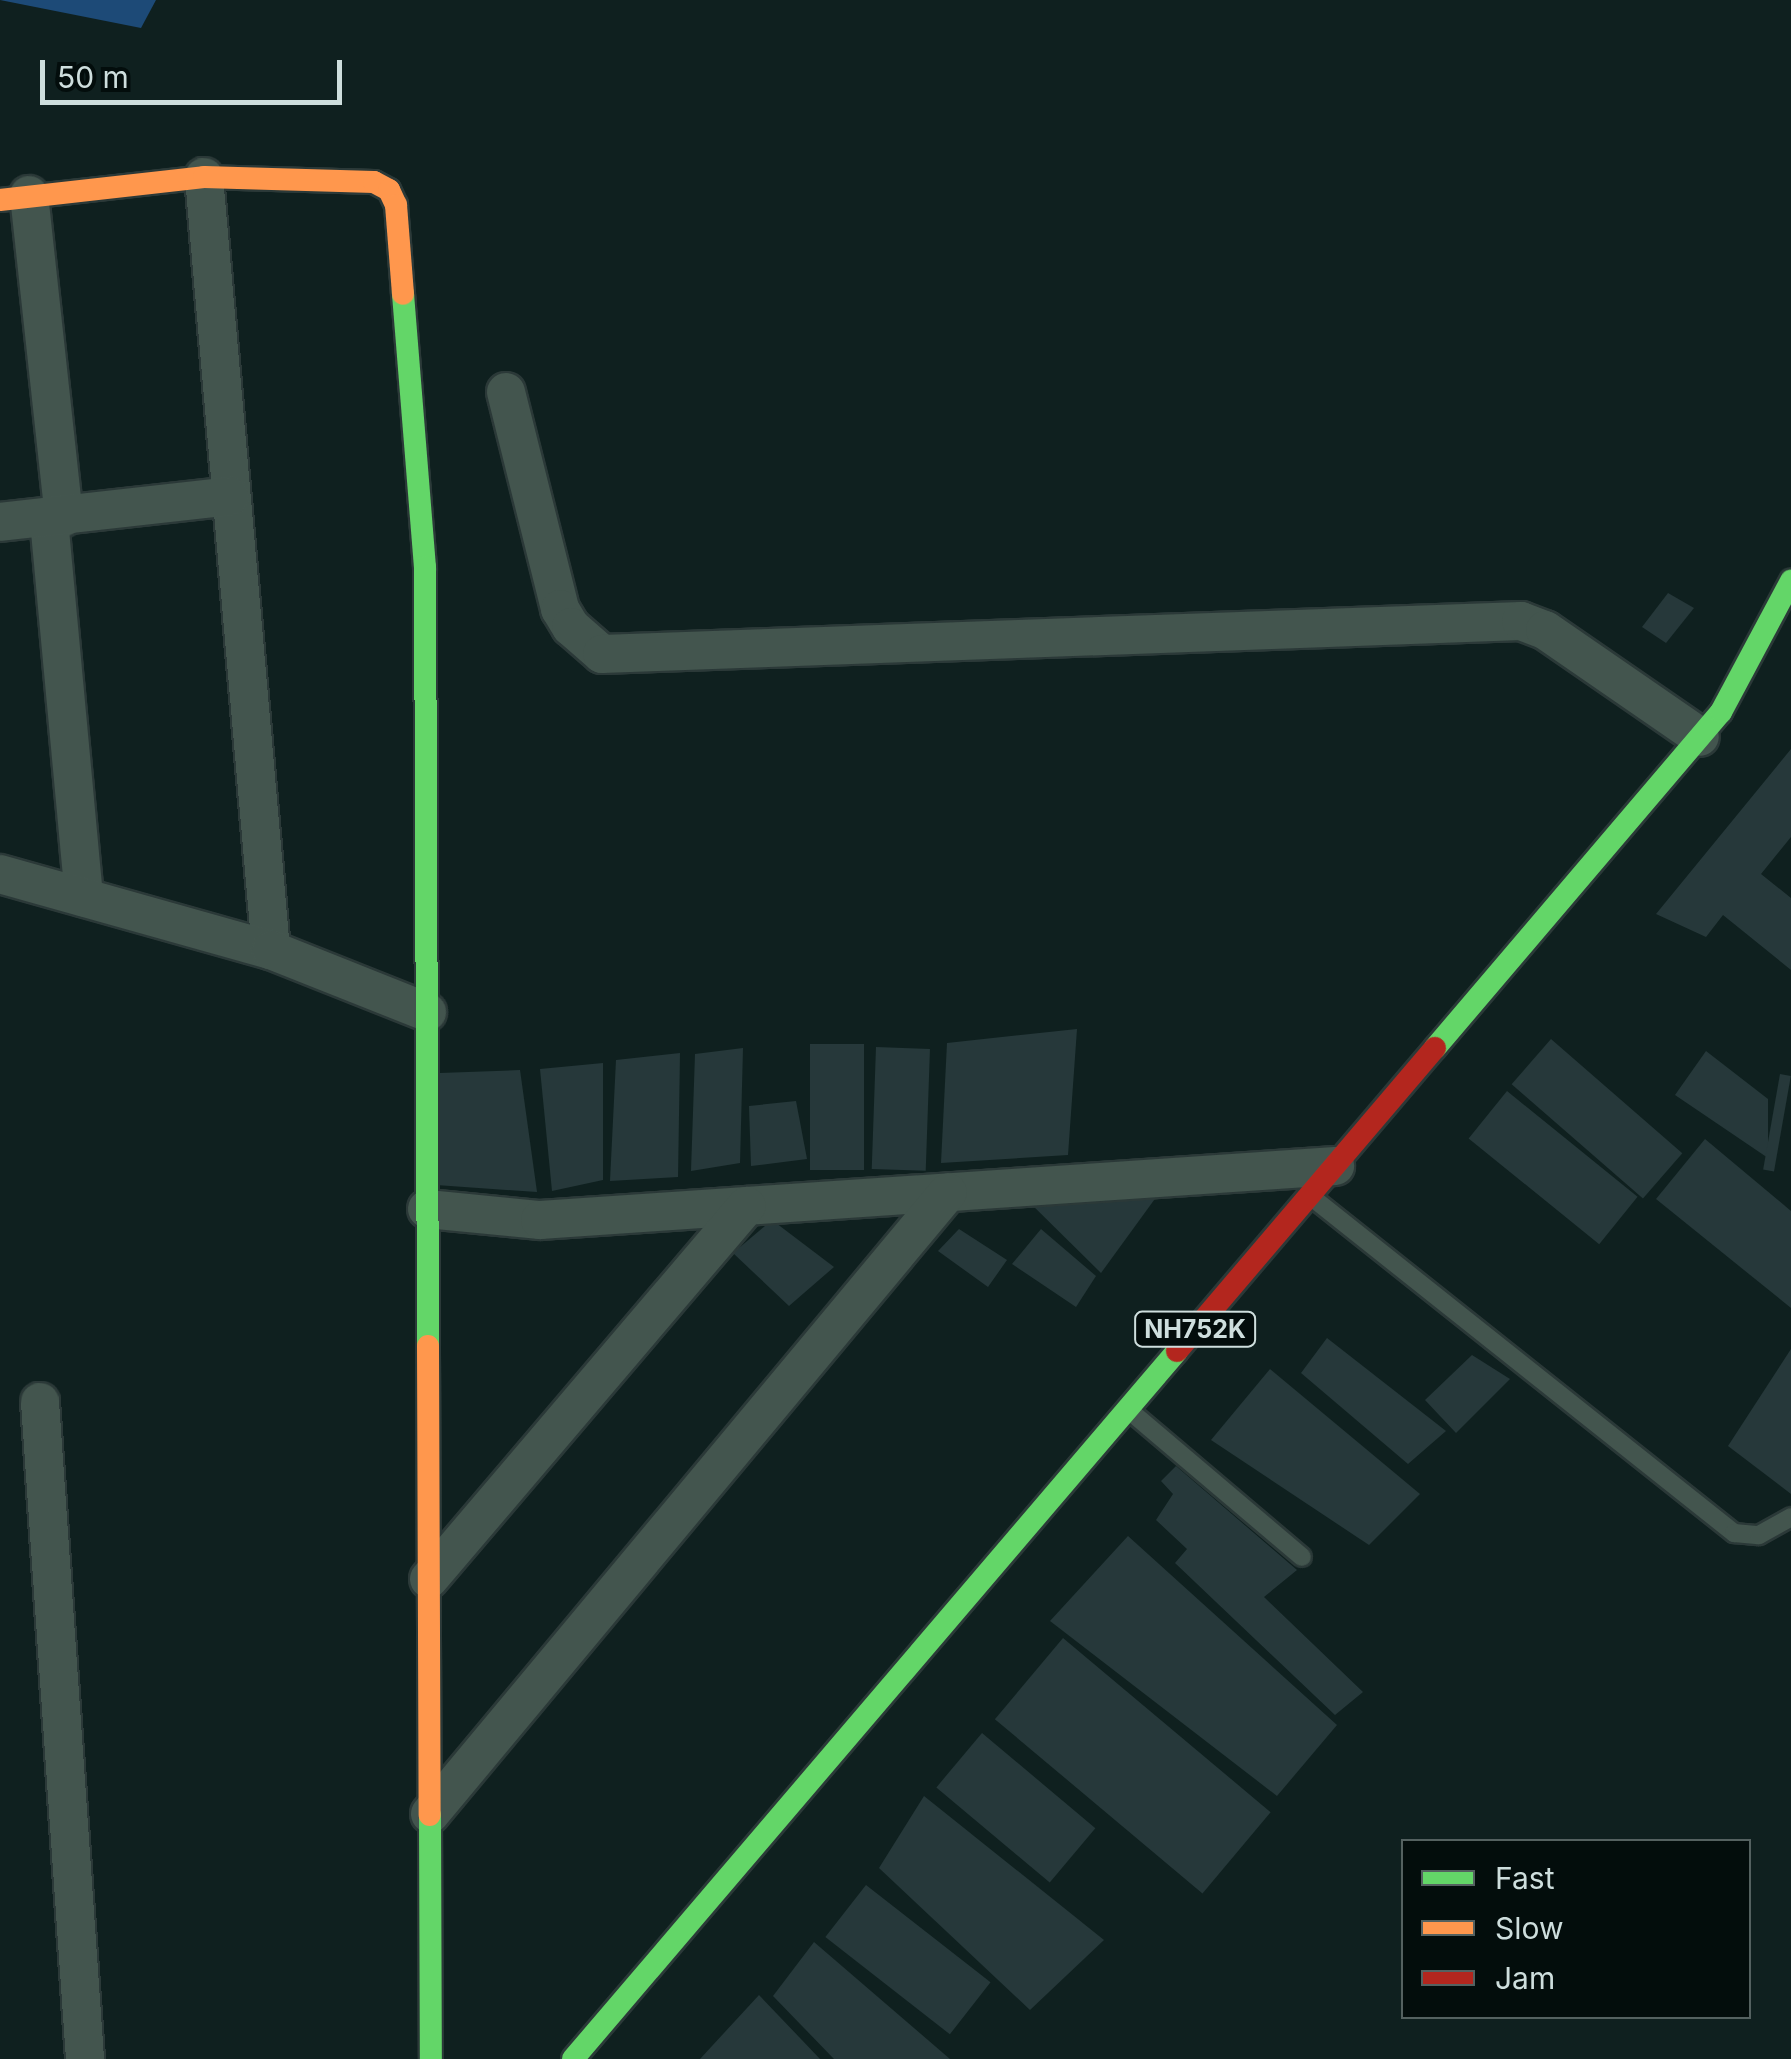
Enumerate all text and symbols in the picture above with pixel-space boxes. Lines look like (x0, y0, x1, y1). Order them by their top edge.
scale bar (45, 40, 348, 102)
text: 50 m (57, 59, 129, 95)
road number: NH752K (1132, 1309, 1258, 1349)
legend (1401, 1839, 1751, 2019)
text: Fast (1495, 1860, 1554, 1896)
text: Slow (1495, 1910, 1564, 1946)
text: Jam (1495, 1960, 1555, 1996)

